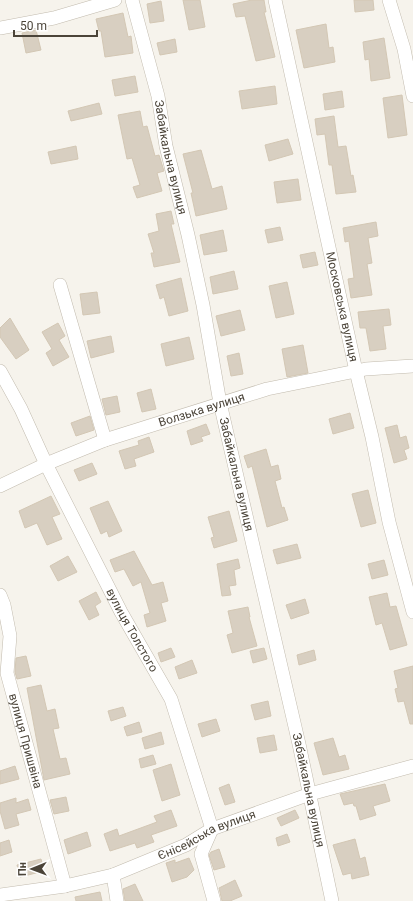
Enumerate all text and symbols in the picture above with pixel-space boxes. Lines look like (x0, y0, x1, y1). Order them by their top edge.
scale bar (14, 12, 97, 38)
text: 50 m (20, 19, 47, 33)
street label: Забайкальна вулиця (152, 99, 190, 216)
street label: Московська вулиця (323, 250, 361, 363)
street label: Волзька вулиця (157, 389, 247, 430)
street label: Забайкальна вулиця (217, 416, 256, 533)
street label: вулиця Толстого (103, 586, 161, 675)
street label: вулиця Пришвіна (6, 692, 45, 790)
street label: Забайкальна вулиця (290, 732, 328, 849)
street label: Єнісейська вулиця (156, 807, 257, 863)
north arrow (12, 849, 52, 889)
text: Пн (16, 862, 29, 876)

